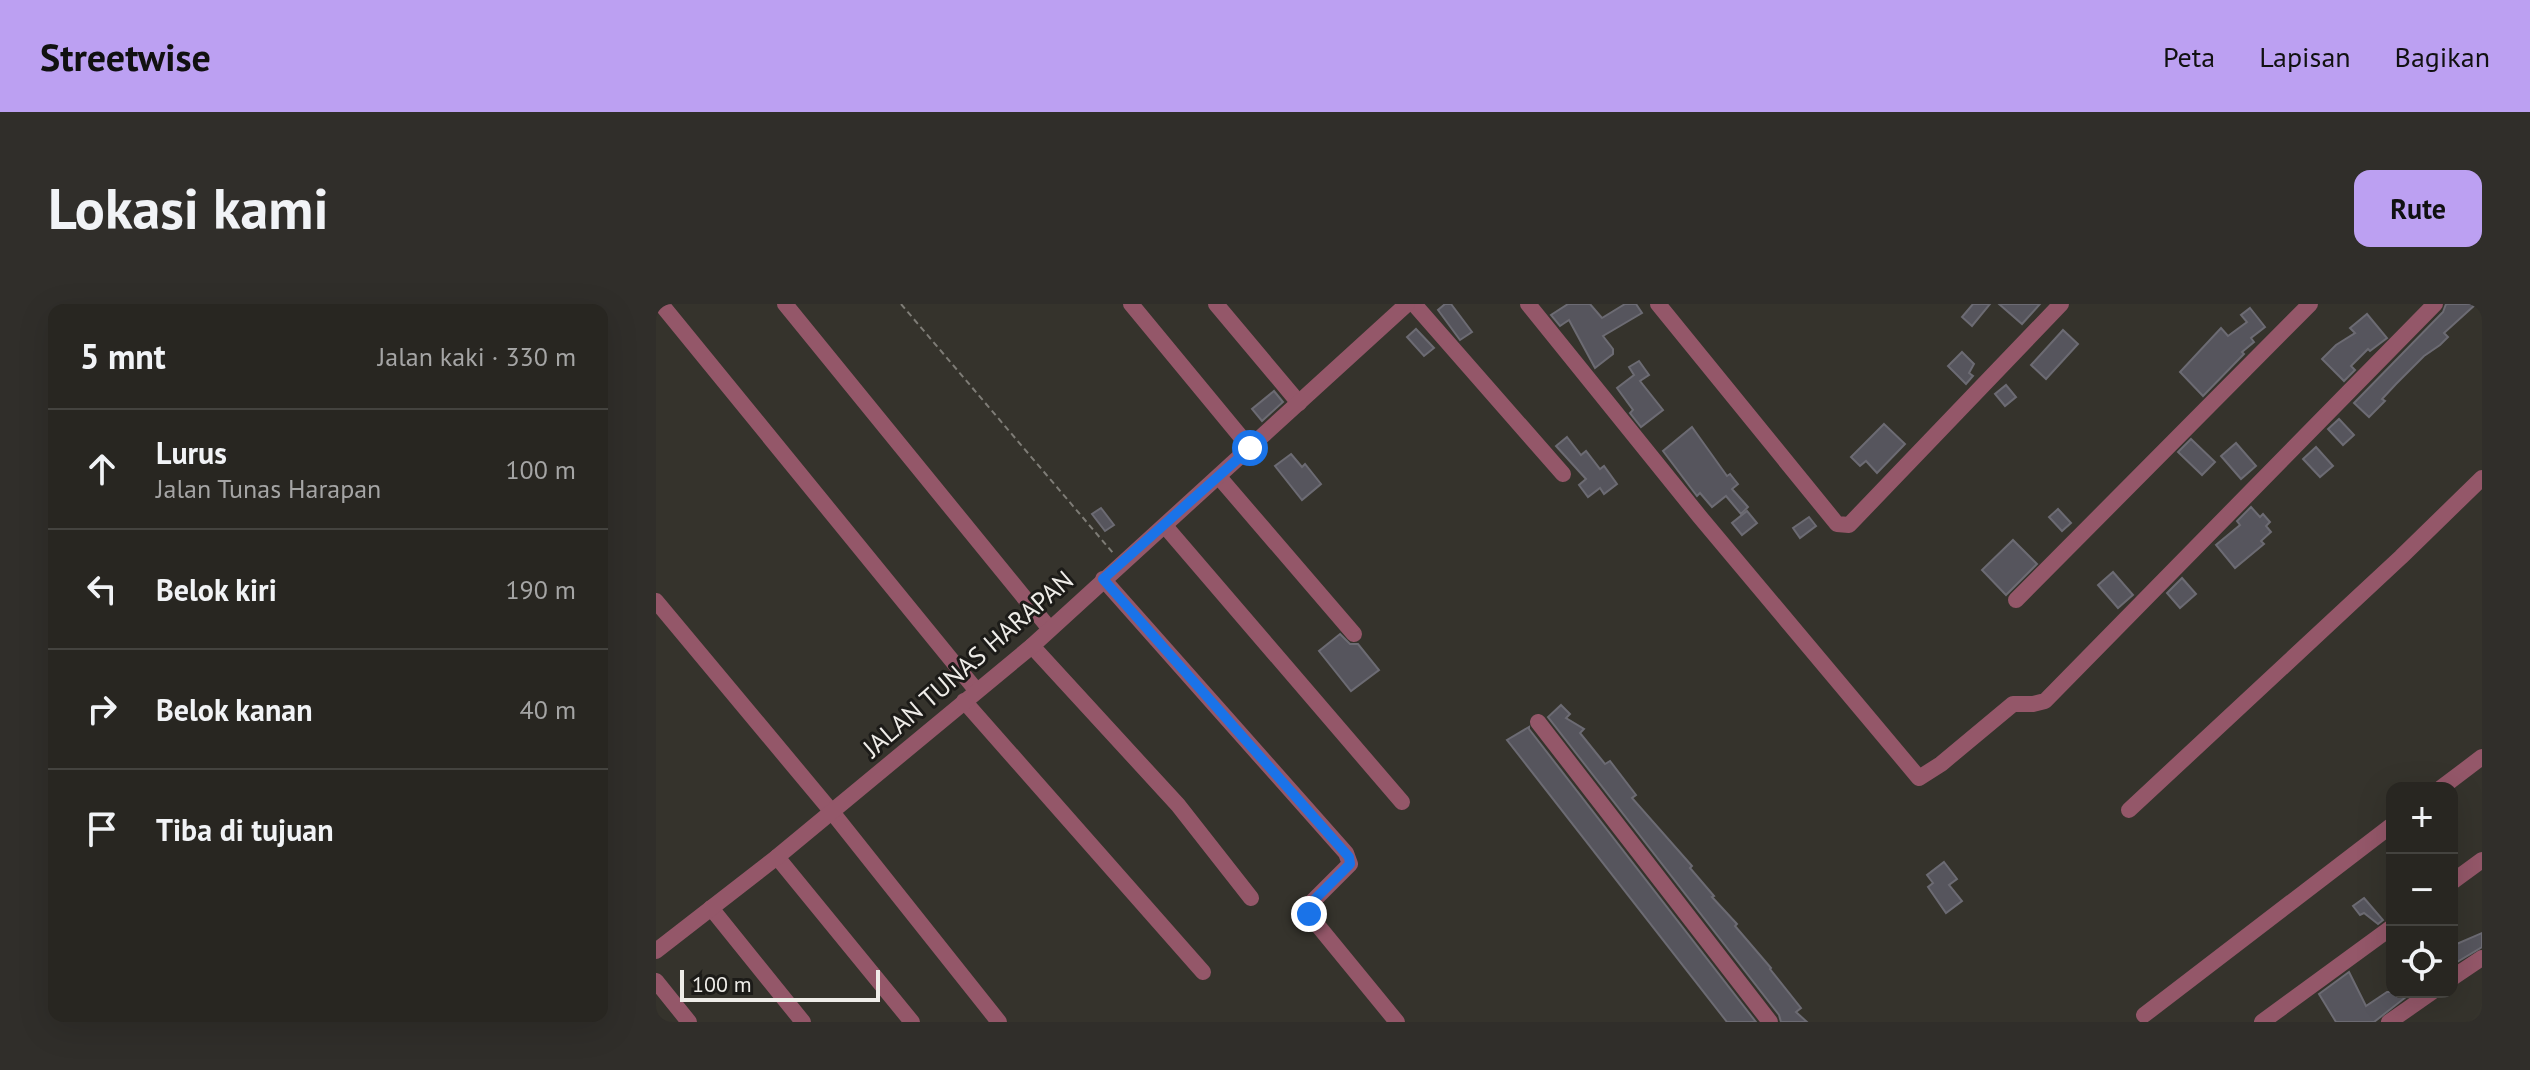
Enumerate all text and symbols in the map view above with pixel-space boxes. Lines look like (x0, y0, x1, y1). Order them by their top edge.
text: Streetwise (40, 32, 211, 81)
text: Peta (2163, 38, 2215, 75)
text: Lapisan (2259, 38, 2351, 75)
text: Bagikan (2395, 38, 2490, 75)
button: Rute (2354, 170, 2482, 247)
text: Lokasi kami (48, 172, 328, 244)
text: 5 mnt (80, 334, 166, 378)
text: Jalan kaki · 330 m (378, 340, 576, 373)
route start (1232, 430, 1268, 466)
text: Lurus (156, 433, 227, 472)
icon: ahead (80, 447, 124, 491)
text: 100 m (505, 453, 576, 486)
text: Jalan Tunas Harapan (156, 472, 381, 505)
street label: JALAN TUNAS HARAPAN (855, 563, 1080, 765)
icon: left (80, 567, 124, 611)
text: Belok kiri (156, 570, 277, 609)
text: 190 m (505, 573, 576, 606)
icon: right (80, 687, 124, 731)
text: Belok kanan (156, 690, 313, 729)
text: 40 m (520, 693, 576, 726)
map controls (2386, 782, 2458, 998)
button: + (2386, 782, 2458, 854)
icon: arrive (80, 807, 124, 851)
text: Tiba di tujuan (156, 810, 334, 849)
button: − (2386, 854, 2458, 926)
route end (1291, 896, 1327, 932)
button: locate (2386, 926, 2458, 998)
scale bar (680, 966, 880, 1002)
text: 100 m (692, 970, 752, 998)

